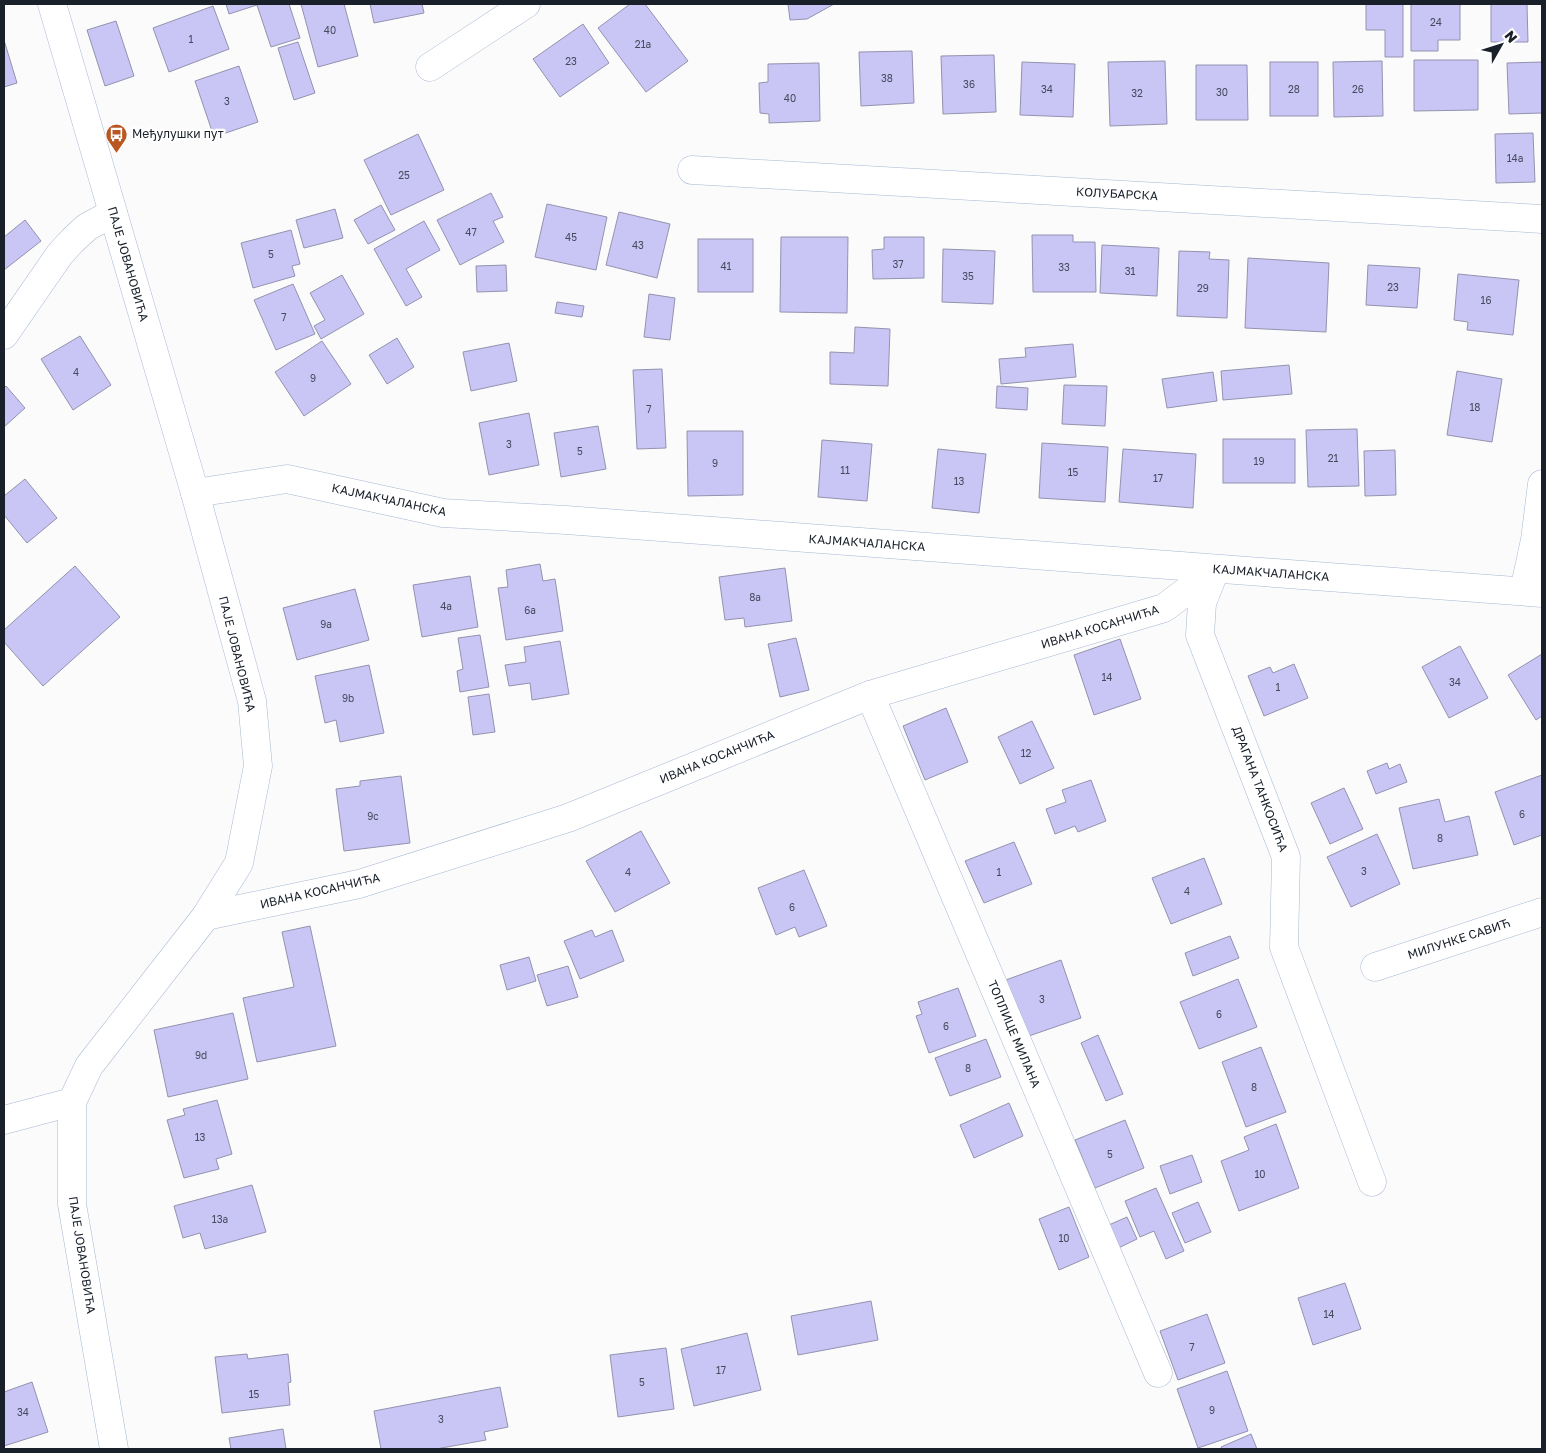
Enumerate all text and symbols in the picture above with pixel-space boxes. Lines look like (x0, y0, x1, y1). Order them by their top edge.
house number: 24 (1430, 16, 1442, 28)
north arrow (1476, 20, 1526, 70)
house number: 40 (324, 24, 336, 36)
text: N (1502, 27, 1521, 46)
house number: 1 (189, 33, 194, 45)
house number: 21a (635, 38, 651, 50)
house number: 23 (565, 55, 577, 67)
house number: 38 (881, 72, 893, 84)
house number: 36 (963, 78, 975, 90)
house number: 34 (1041, 83, 1053, 95)
house number: 28 (1288, 83, 1300, 95)
house number: 26 (1352, 83, 1364, 95)
house number: 30 (1216, 86, 1228, 98)
house number: 32 (1131, 87, 1143, 99)
house number: 40 (784, 92, 796, 104)
house number: 3 (224, 95, 230, 107)
bus stop icon: Међулушки пут (104, 122, 128, 153)
place label: Међулушки пут (132, 126, 224, 141)
house number: 14a (1507, 152, 1523, 164)
house number: 25 (398, 169, 410, 181)
street label: КОЛУБАРСКА (1076, 184, 1158, 203)
street label: ПАЈЕ ЈОВАНОВИЋА (105, 205, 152, 323)
house number: 47 (465, 226, 477, 238)
house number: 45 (565, 231, 577, 243)
house number: 43 (632, 239, 644, 251)
house number: 5 (268, 248, 274, 260)
house number: 37 (892, 258, 904, 270)
house number: 41 (721, 260, 732, 272)
house number: 33 (1058, 261, 1070, 273)
house number: 31 (1125, 265, 1135, 277)
house number: 35 (962, 270, 974, 282)
house number: 23 (1387, 281, 1399, 293)
house number: 29 (1197, 282, 1209, 294)
house number: 16 (1481, 294, 1491, 306)
house number: 7 (281, 311, 287, 323)
house number: 4 (73, 366, 79, 378)
house number: 9 (310, 372, 316, 384)
house number: 18 (1470, 401, 1480, 413)
house number: 7 (646, 403, 652, 415)
house number: 3 (506, 438, 512, 450)
house number: 5 (577, 445, 583, 457)
house number: 21 (1328, 452, 1338, 464)
house number: 19 (1254, 455, 1264, 467)
house number: 9 (712, 457, 718, 469)
house number: 11 (840, 464, 850, 476)
house number: 15 (1068, 466, 1079, 478)
house number: 17 (1153, 472, 1163, 484)
house number: 13 (954, 475, 964, 487)
street label: КАЈМАКЧАЛАНСКА (330, 480, 448, 519)
street label: КАЈМАКЧАЛАНСКА (808, 531, 926, 554)
street label: КАЈМАКЧАЛАНСКА (1212, 561, 1330, 584)
house number: 8a (749, 591, 761, 603)
street label: ПАЈЕ ЈОВАНОВИЋА (216, 594, 259, 713)
house number: 4a (440, 600, 452, 612)
street label: ИВАНА КОСАНЧИЋА (1039, 601, 1161, 652)
house number: 6a (524, 604, 536, 616)
house number: 9a (320, 618, 332, 630)
house number: 14 (1102, 671, 1112, 683)
house number: 34 (1449, 676, 1461, 688)
house number: 1 (1276, 681, 1281, 693)
house number: 9b (342, 692, 354, 704)
street label: ДРАГАНА ТАНКОСИЋА (1230, 724, 1291, 854)
street label: ИВАНА КОСАНЧИЋА (657, 727, 776, 786)
house number: 12 (1021, 747, 1032, 759)
house number: 6 (1519, 808, 1525, 820)
house number: 9c (367, 810, 379, 822)
house number: 8 (1437, 832, 1443, 844)
house number: 3 (1361, 865, 1367, 877)
house number: 4 (625, 866, 631, 878)
house number: 1 (997, 866, 1002, 878)
street label: ИВАНА КОСАНЧИЋА (259, 869, 381, 912)
house number: 4 (1184, 885, 1190, 897)
house number: 6 (789, 901, 795, 913)
street label: МИЛУНКЕ САВИЋ (1406, 915, 1512, 962)
street label: ТОПЛИЦЕ МИЛАНА (985, 978, 1044, 1090)
house number: 3 (1039, 993, 1045, 1005)
house number: 6 (1216, 1008, 1222, 1020)
house number: 6 (943, 1020, 949, 1032)
house number: 9d (195, 1049, 207, 1061)
house number: 8 (965, 1062, 971, 1074)
house number: 8 (1251, 1081, 1257, 1093)
house number: 13 (195, 1131, 205, 1143)
house number: 5 (1107, 1148, 1113, 1160)
house number: 10 (1254, 1168, 1266, 1180)
street label: ПАЈЕ ЈОВАНОВИЋА (66, 1195, 99, 1315)
house number: 13a (212, 1213, 228, 1225)
house number: 10 (1058, 1232, 1070, 1244)
house number: 14 (1324, 1308, 1334, 1320)
house number: 7 (1189, 1341, 1195, 1353)
house number: 17 (716, 1364, 726, 1376)
house number: 5 (639, 1376, 645, 1388)
house number: 15 (249, 1388, 260, 1400)
house number: 9 (1209, 1404, 1215, 1416)
house number: 34 (17, 1406, 29, 1418)
house number: 3 (438, 1413, 444, 1425)

